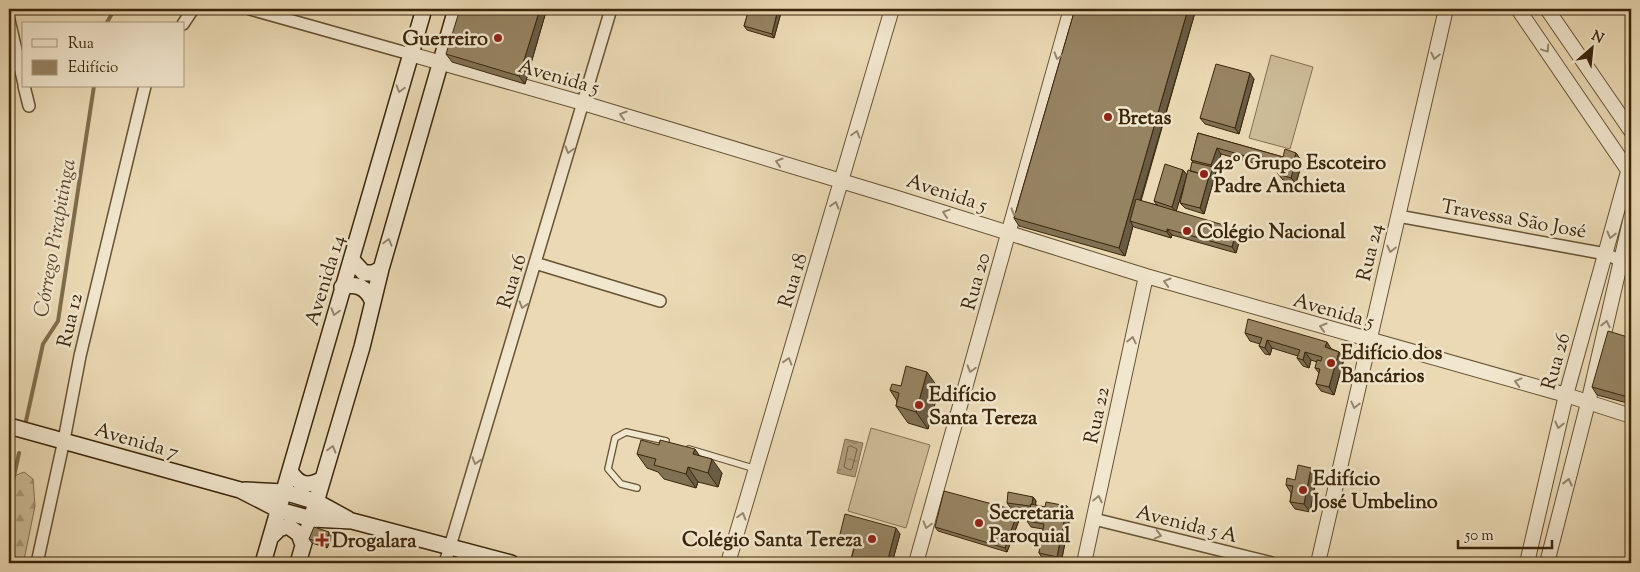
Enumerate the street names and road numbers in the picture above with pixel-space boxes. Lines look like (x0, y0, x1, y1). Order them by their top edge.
street label: Avenida 5 (514, 53, 603, 104)
street label: Avenida 5 (902, 168, 991, 221)
street label: Travessa São José (1439, 193, 1589, 248)
street label: Rua 24 (1351, 221, 1392, 284)
street label: Avenida 14 (299, 232, 354, 330)
street label: Rua 20 (955, 249, 999, 314)
street label: Rua 18 (772, 250, 816, 312)
street label: Rua 16 (491, 251, 535, 313)
street label: Avenida 5 (1289, 287, 1378, 338)
street label: Rua 12 (51, 291, 92, 351)
street label: Rua 26 (1535, 330, 1579, 394)
street label: Rua 22 (1078, 384, 1119, 447)
street label: Avenida 7 (91, 417, 182, 468)
street label: Avenida 5 A (1132, 499, 1240, 552)

